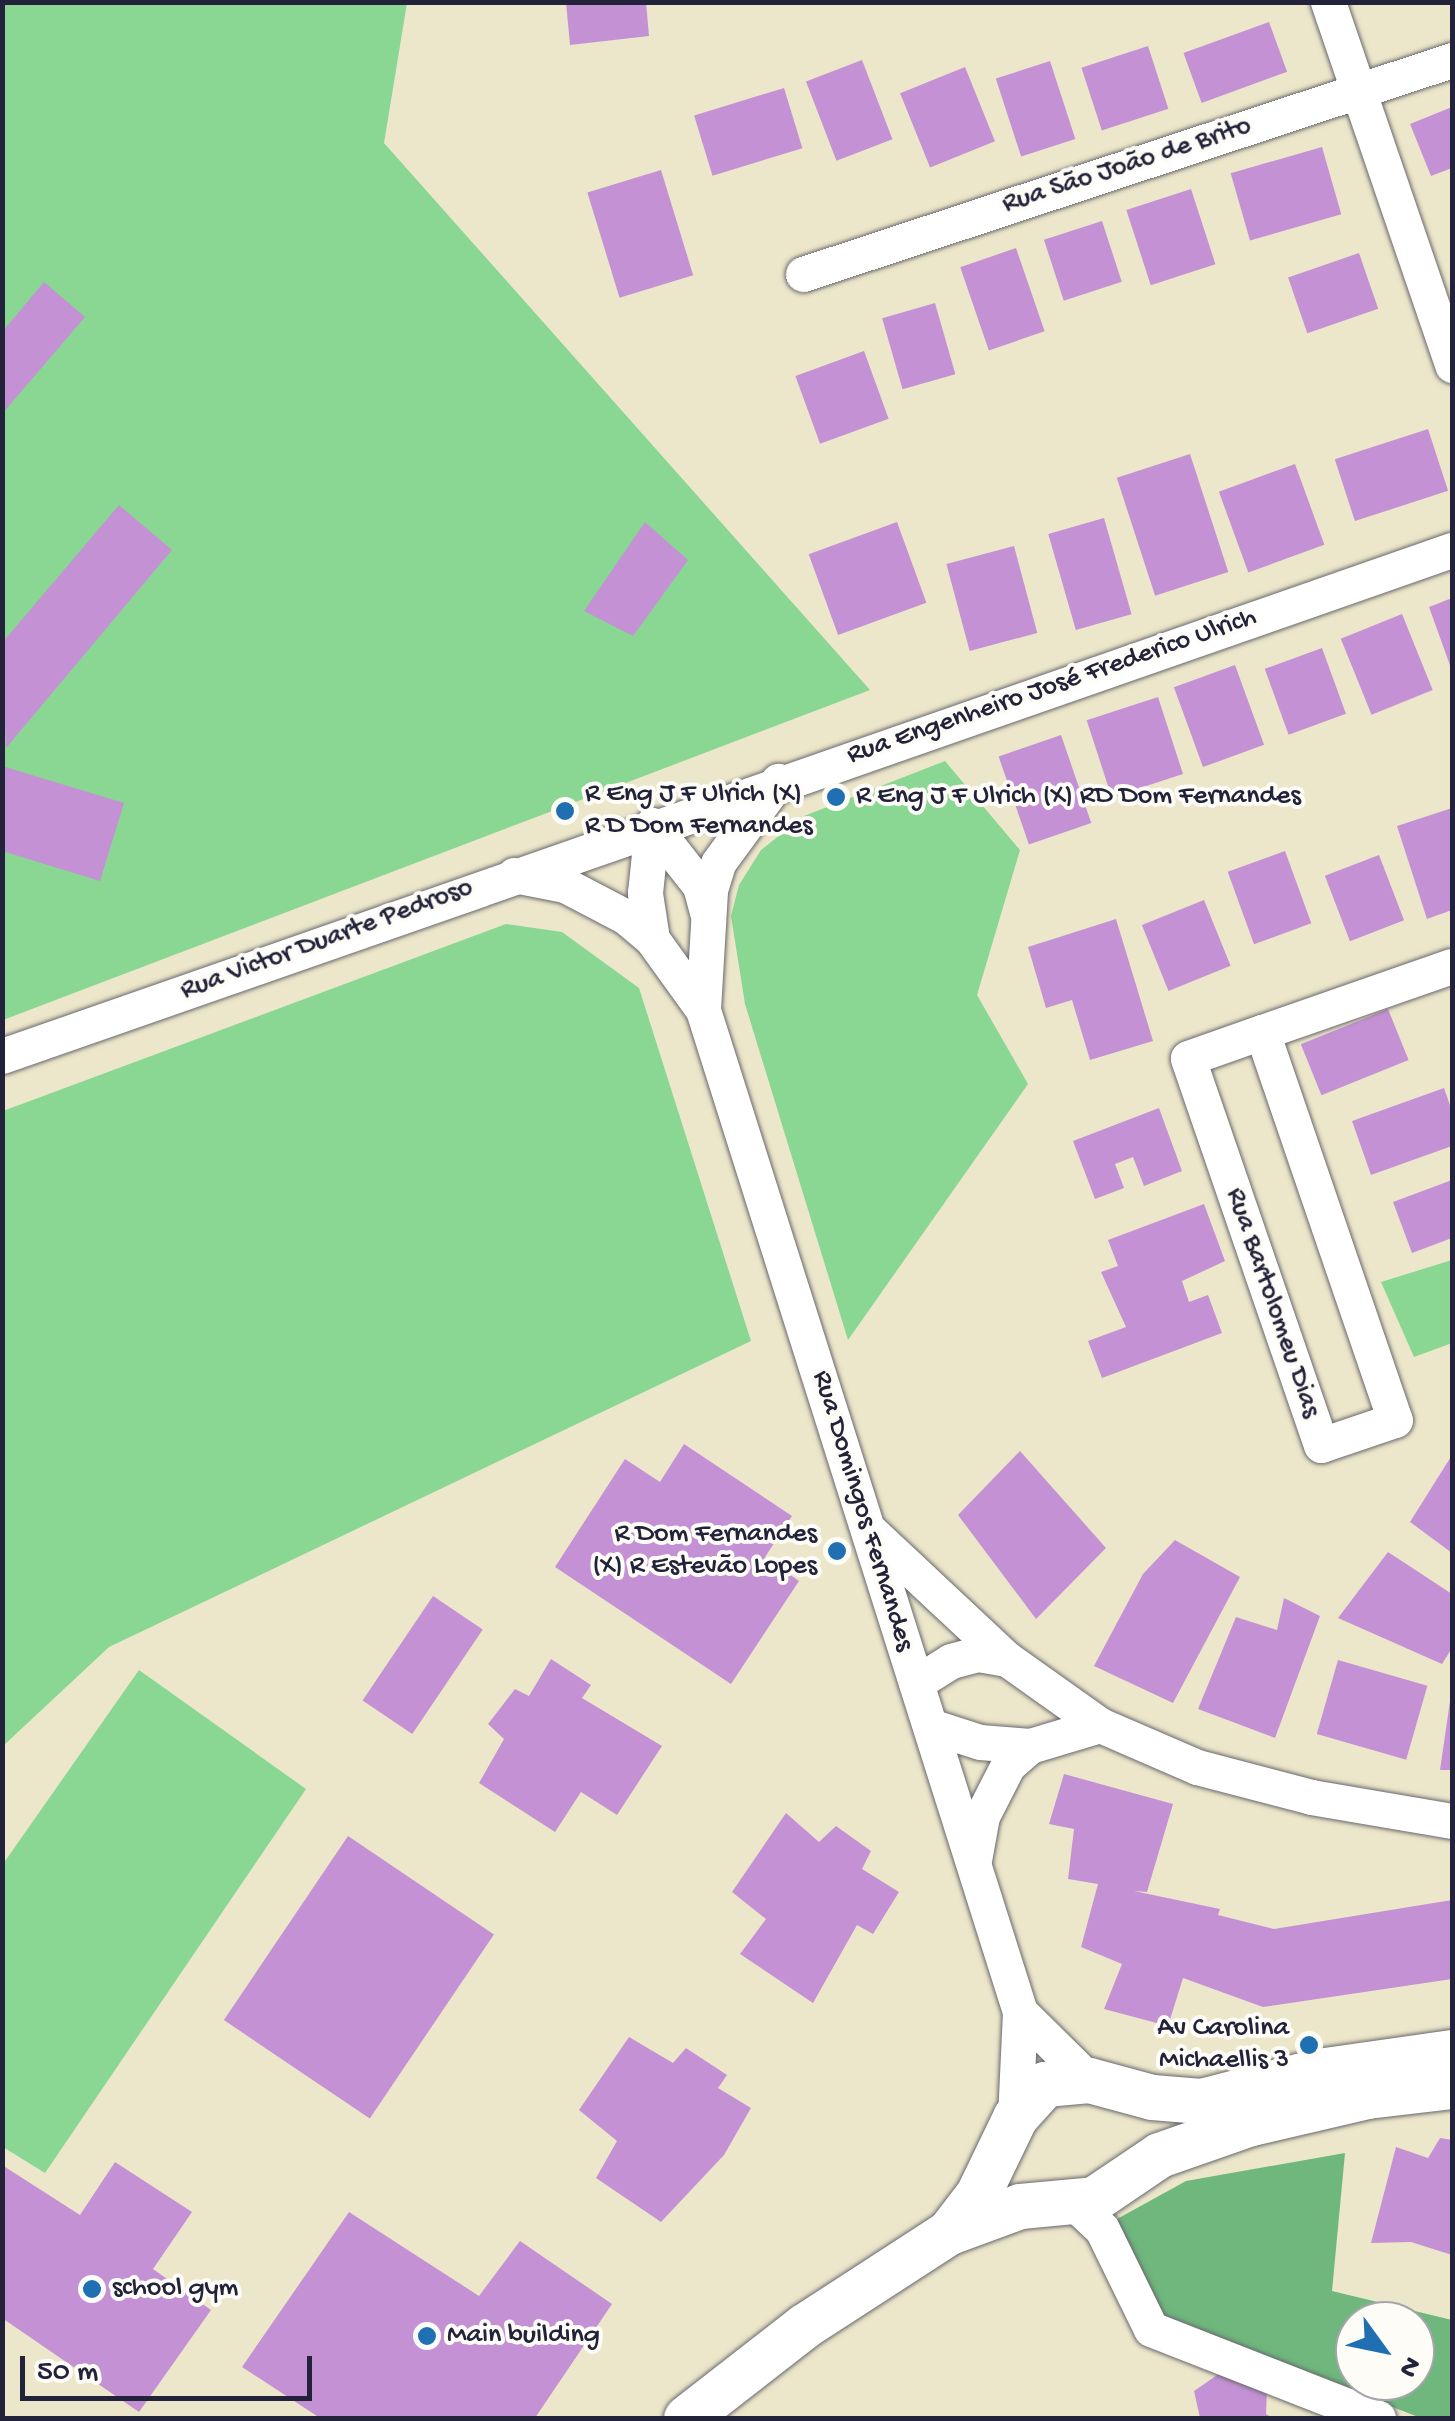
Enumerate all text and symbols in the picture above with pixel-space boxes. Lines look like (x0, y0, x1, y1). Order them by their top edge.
street label: Rua São João de Brito (998, 110, 1256, 222)
street label: Rua Engenheiro José Frederico Ulrich (843, 601, 1261, 773)
place label: R Eng J F Ulrich (X) R D Dom Fernandes (585, 778, 812, 844)
place label: R Eng J F Ulrich (X) RD Dom Fernandes (856, 780, 1301, 814)
marker: R Eng J F Ulrich (X) RD Dom Fernandes (825, 786, 847, 808)
marker: R Eng J F Ulrich (X) R D Dom Fernandes (554, 800, 576, 822)
street label: Rua Victor Duarte Pedroso (176, 871, 478, 1009)
street label: Rua Bartolomeu Dias (1217, 1184, 1327, 1422)
street label: Rua Domingos Fernandes (803, 1367, 921, 1655)
place label: R Dom Fernandes (X) R Estevão Lopes (592, 1518, 817, 1584)
marker: R Dom Fernandes (X) R Estevão Lopes (826, 1540, 848, 1562)
place label: Av Carolina Michaellis 3 (1157, 2012, 1289, 2078)
marker: Av Carolina Michaellis 3 (1298, 2034, 1320, 2056)
place label: school gym (112, 2272, 238, 2306)
marker: school gym (81, 2278, 103, 2300)
north arrow (1335, 2301, 1435, 2401)
place label: Main building (447, 2319, 600, 2353)
marker: Main building (416, 2325, 438, 2347)
scale bar (25, 2336, 318, 2398)
text: N (1390, 2350, 1428, 2383)
text: 50 m (37, 2356, 98, 2391)

